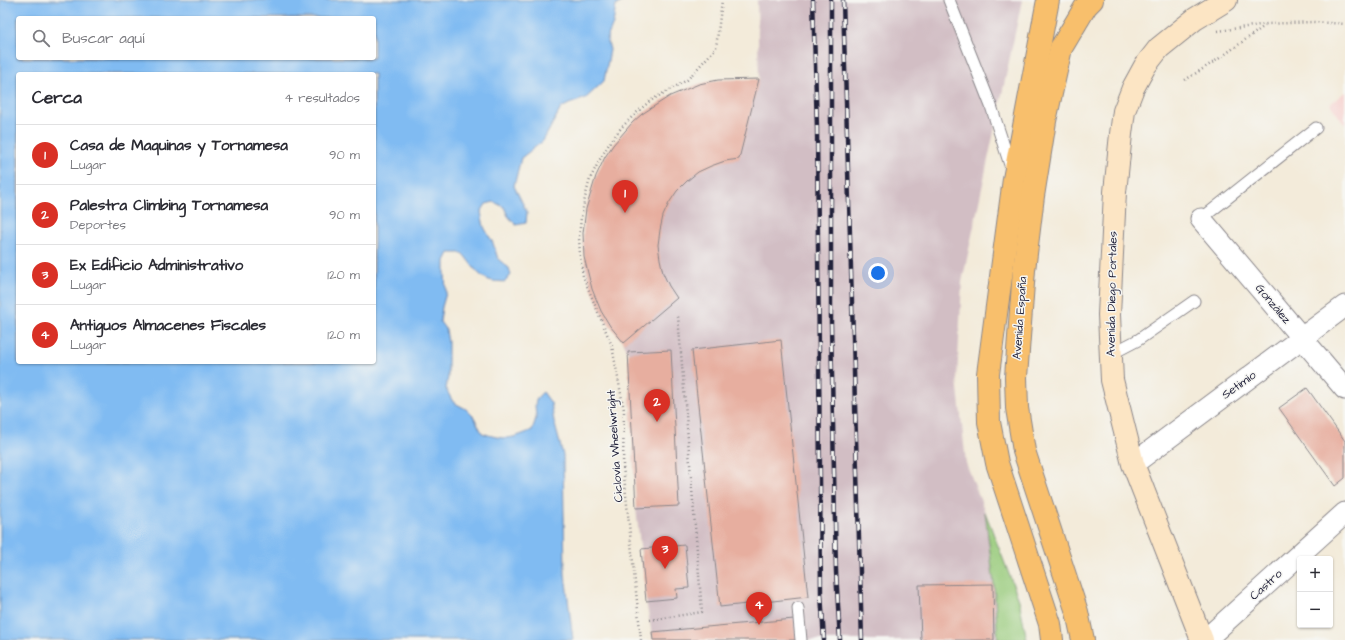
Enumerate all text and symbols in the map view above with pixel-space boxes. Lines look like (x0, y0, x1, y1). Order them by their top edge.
search box (16, 16, 376, 60)
icon: search (30, 27, 52, 49)
text: Buscar aquí (62, 28, 144, 49)
text: Cerca (32, 86, 82, 110)
text: 4 resultados (284, 89, 360, 107)
text: Casa de Maquinas y Tornamesa (70, 135, 288, 156)
text: 1 (44, 146, 46, 164)
text: 90 m (329, 146, 360, 164)
text: Lugar (70, 156, 106, 174)
pin: 1 (612, 180, 638, 213)
text: Palestra Climbing Tornamesa (70, 195, 268, 216)
text: 2 (41, 206, 49, 224)
text: 90 m (329, 206, 360, 224)
text: Deportes (70, 216, 126, 234)
street label: Avenida Diego Portales (1102, 231, 1123, 357)
text: Ex Edificio Administrativo (70, 255, 243, 276)
your location (868, 263, 888, 283)
text: 3 (42, 266, 48, 284)
text: 120 m (327, 266, 360, 284)
text: Lugar (70, 276, 106, 294)
street label: Avenida España (1009, 276, 1031, 360)
street label: González (1251, 280, 1295, 328)
text: Antiguos Almacenes Fiscales (70, 315, 266, 336)
text: 4 (41, 326, 49, 344)
text: 120 m (327, 326, 360, 344)
text: Lugar (70, 336, 106, 354)
street label: Setimio (1218, 367, 1260, 403)
street label: Ciclovía Wheelwright (603, 389, 628, 503)
pin: 2 (644, 389, 670, 422)
pin: 3 (652, 536, 678, 569)
map controls (1297, 556, 1333, 628)
button: + (1297, 556, 1333, 592)
street label: Castro (1246, 566, 1286, 604)
pin: 4 (746, 592, 772, 625)
button: − (1297, 592, 1333, 628)

